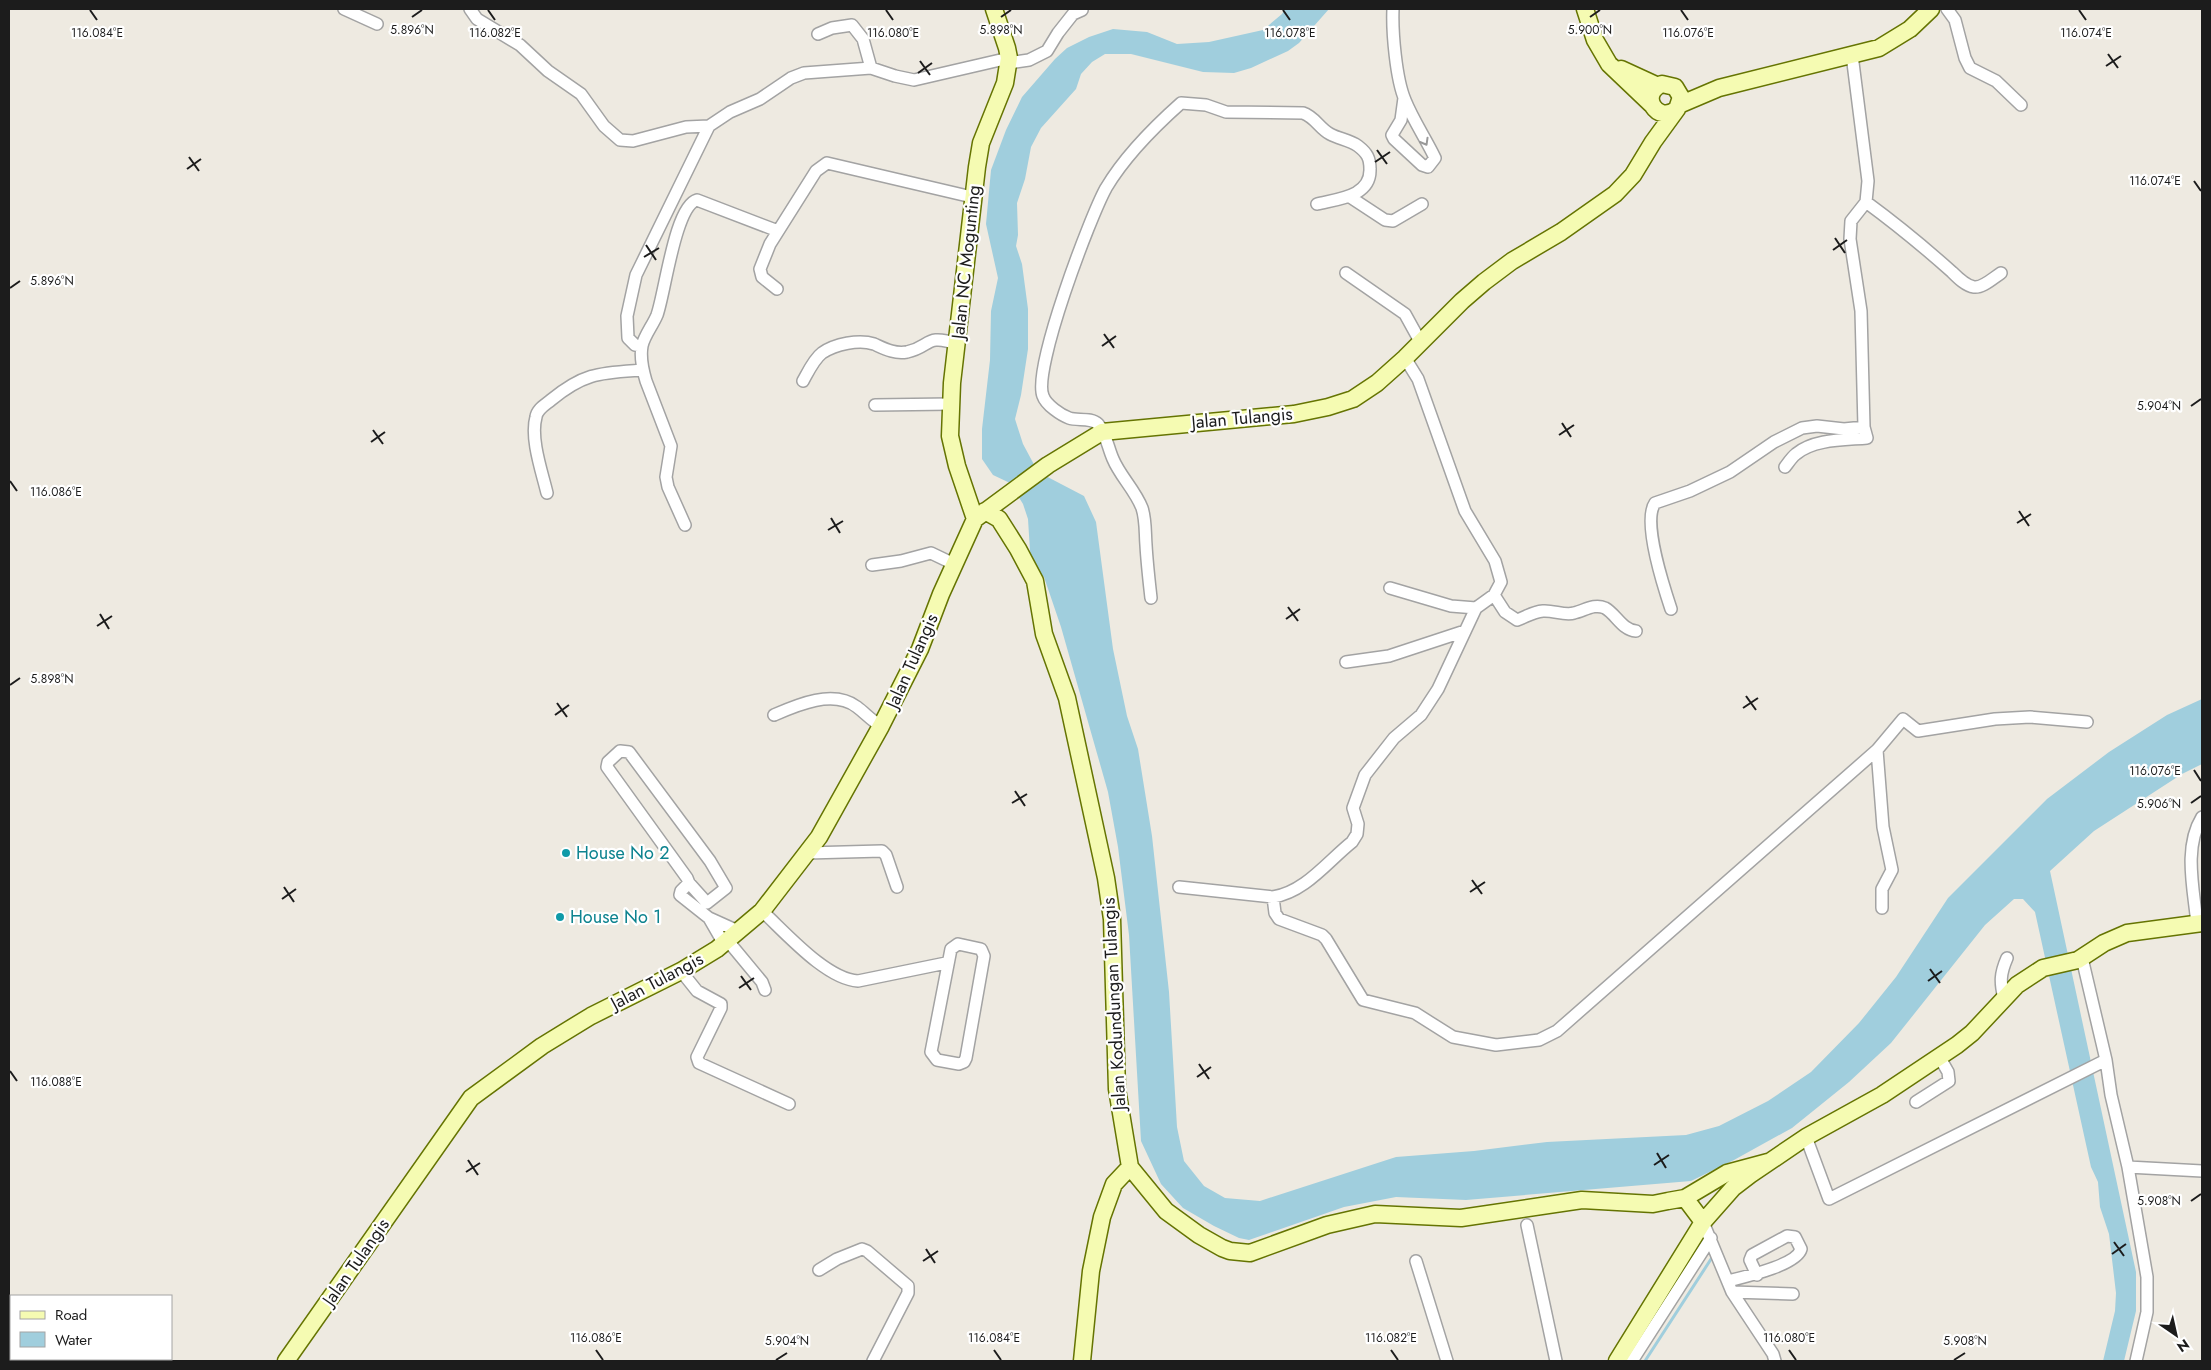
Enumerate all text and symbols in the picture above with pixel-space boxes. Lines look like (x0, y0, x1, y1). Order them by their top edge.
text: 5.896°N (390, 21, 434, 39)
text: 5.898°N (979, 21, 1023, 39)
text: 5.900°N (1568, 21, 1612, 39)
text: 116.084°E (71, 24, 123, 42)
text: 116.082°E (469, 24, 521, 42)
text: 116.080°E (867, 24, 919, 42)
text: 116.078°E (1264, 24, 1316, 42)
text: 116.076°E (1662, 24, 1714, 42)
text: 116.074°E (2060, 24, 2112, 42)
one-way arrow (1419, 136, 1429, 145)
text: 116.074°E (2129, 172, 2181, 190)
street label: Jalan NC Mogunting (945, 184, 987, 342)
text: 5.896°N (30, 272, 74, 290)
text: 5.904°N (2137, 397, 2181, 415)
street label: Jalan Tulangis (1188, 401, 1294, 436)
text: 116.086°E (30, 483, 82, 501)
street label: Jalan Tulangis (879, 609, 945, 714)
text: 5.898°N (30, 670, 74, 688)
text: 116.076°E (2129, 762, 2181, 780)
text: 5.906°N (2137, 795, 2181, 813)
place label: House No 2 (576, 840, 670, 866)
marker: House No 2 (560, 847, 572, 859)
street label: Jalan Kodundungan Tulangis (1095, 897, 1133, 1113)
place label: House No 1 (570, 904, 661, 930)
marker: House No 1 (554, 911, 566, 923)
street label: Jalan Tulangis (604, 946, 708, 1017)
text: 116.088°E (30, 1073, 82, 1091)
text: 5.908°N (2137, 1192, 2181, 1210)
street label: Jalan Tulangis (315, 1213, 396, 1313)
legend (10, 1295, 172, 1360)
text: Road (55, 1304, 87, 1326)
north arrow (2151, 1310, 2201, 1360)
text: Water (55, 1329, 93, 1351)
text: 116.086°E (570, 1329, 622, 1347)
text: 116.084°E (968, 1329, 1020, 1347)
text: 116.082°E (1365, 1329, 1417, 1347)
text: 116.080°E (1763, 1329, 1815, 1347)
text: 5.904°N (765, 1332, 809, 1350)
text: 5.908°N (1943, 1332, 1987, 1350)
text: N (2173, 1334, 2193, 1357)

